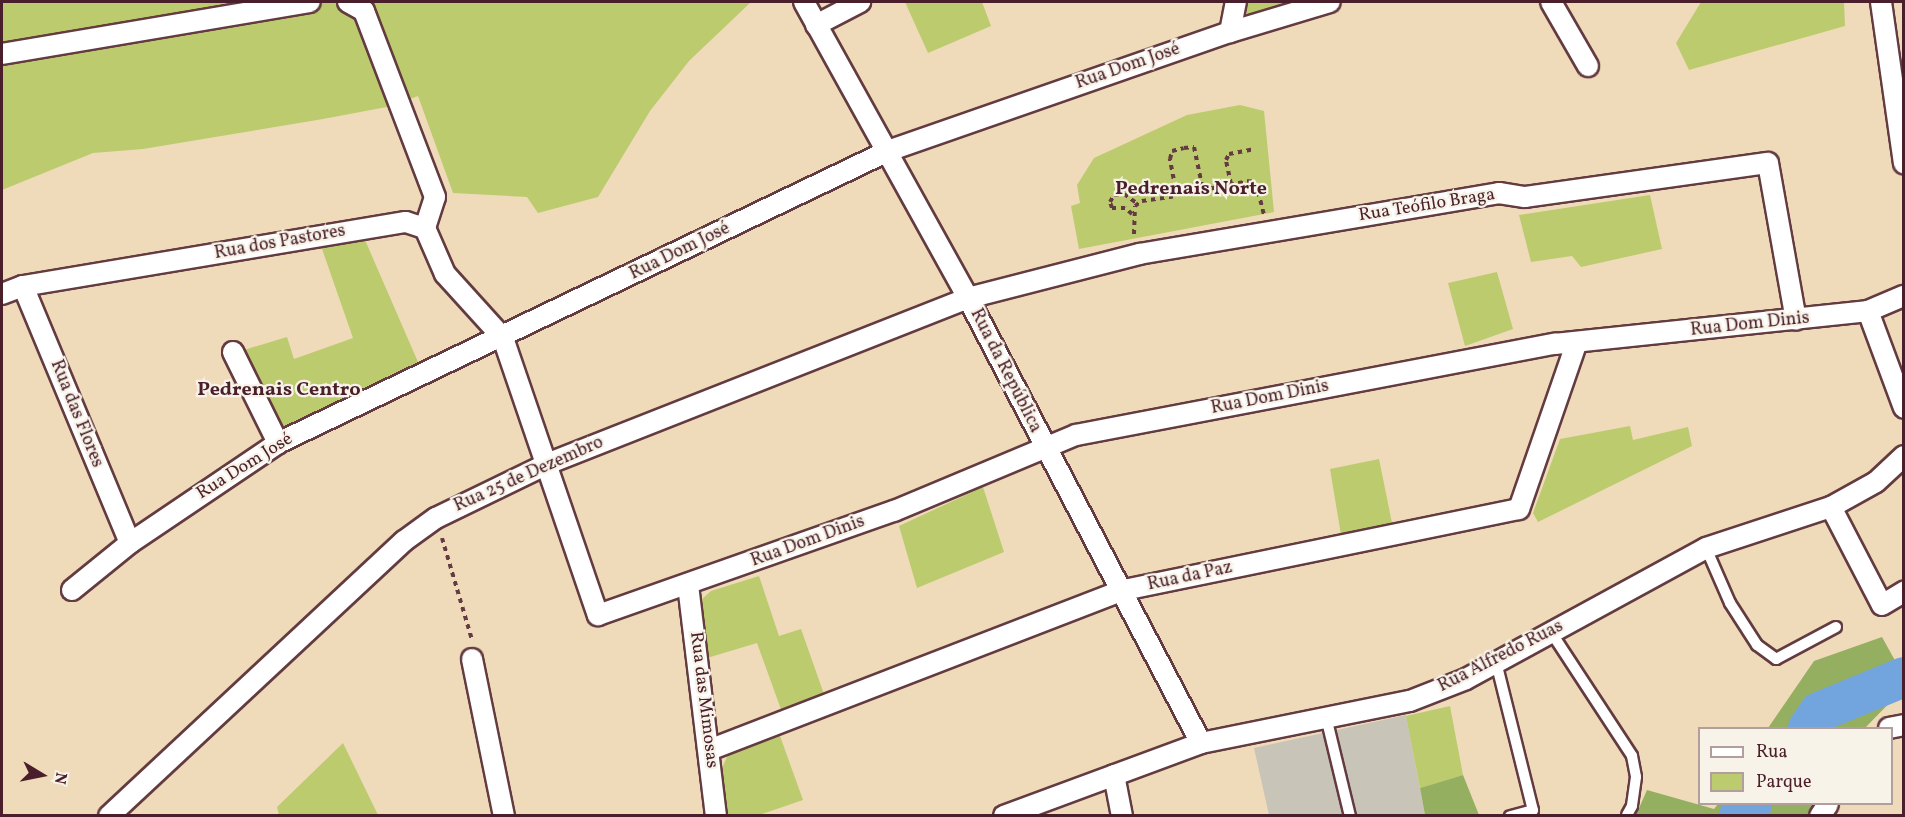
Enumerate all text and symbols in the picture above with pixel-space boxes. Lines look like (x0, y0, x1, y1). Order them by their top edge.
street label: Rua Dom José (1073, 39, 1183, 95)
district label: Pedrenais Norte (1115, 177, 1267, 201)
street label: Rua Teófilo Braga (1357, 185, 1497, 227)
street label: Rua Dom José (626, 218, 734, 286)
street label: Rua dos Pastores (213, 221, 347, 265)
street label: Rua da República (964, 305, 1046, 437)
street label: Rua Dom Dinis (1689, 308, 1811, 342)
street label: Rua das Flores (45, 357, 107, 471)
street label: Rua Dom Dinis (1209, 376, 1331, 420)
district label: Pedrenais Centro (197, 378, 361, 402)
street label: Rua Dom José (193, 429, 297, 505)
street label: Rua 25 de Dezembro (451, 432, 607, 518)
street label: Rua Dom Dinis (748, 511, 868, 573)
street label: Rua da Paz (1146, 557, 1234, 597)
street label: Rua Alfredo Ruas (1435, 616, 1567, 698)
street label: Rua das Mimosas (684, 630, 722, 770)
legend (1698, 727, 1893, 805)
text: Rua (1756, 740, 1787, 765)
north arrow (12, 745, 72, 805)
text: N (48, 770, 72, 786)
text: Parque (1756, 770, 1811, 795)

